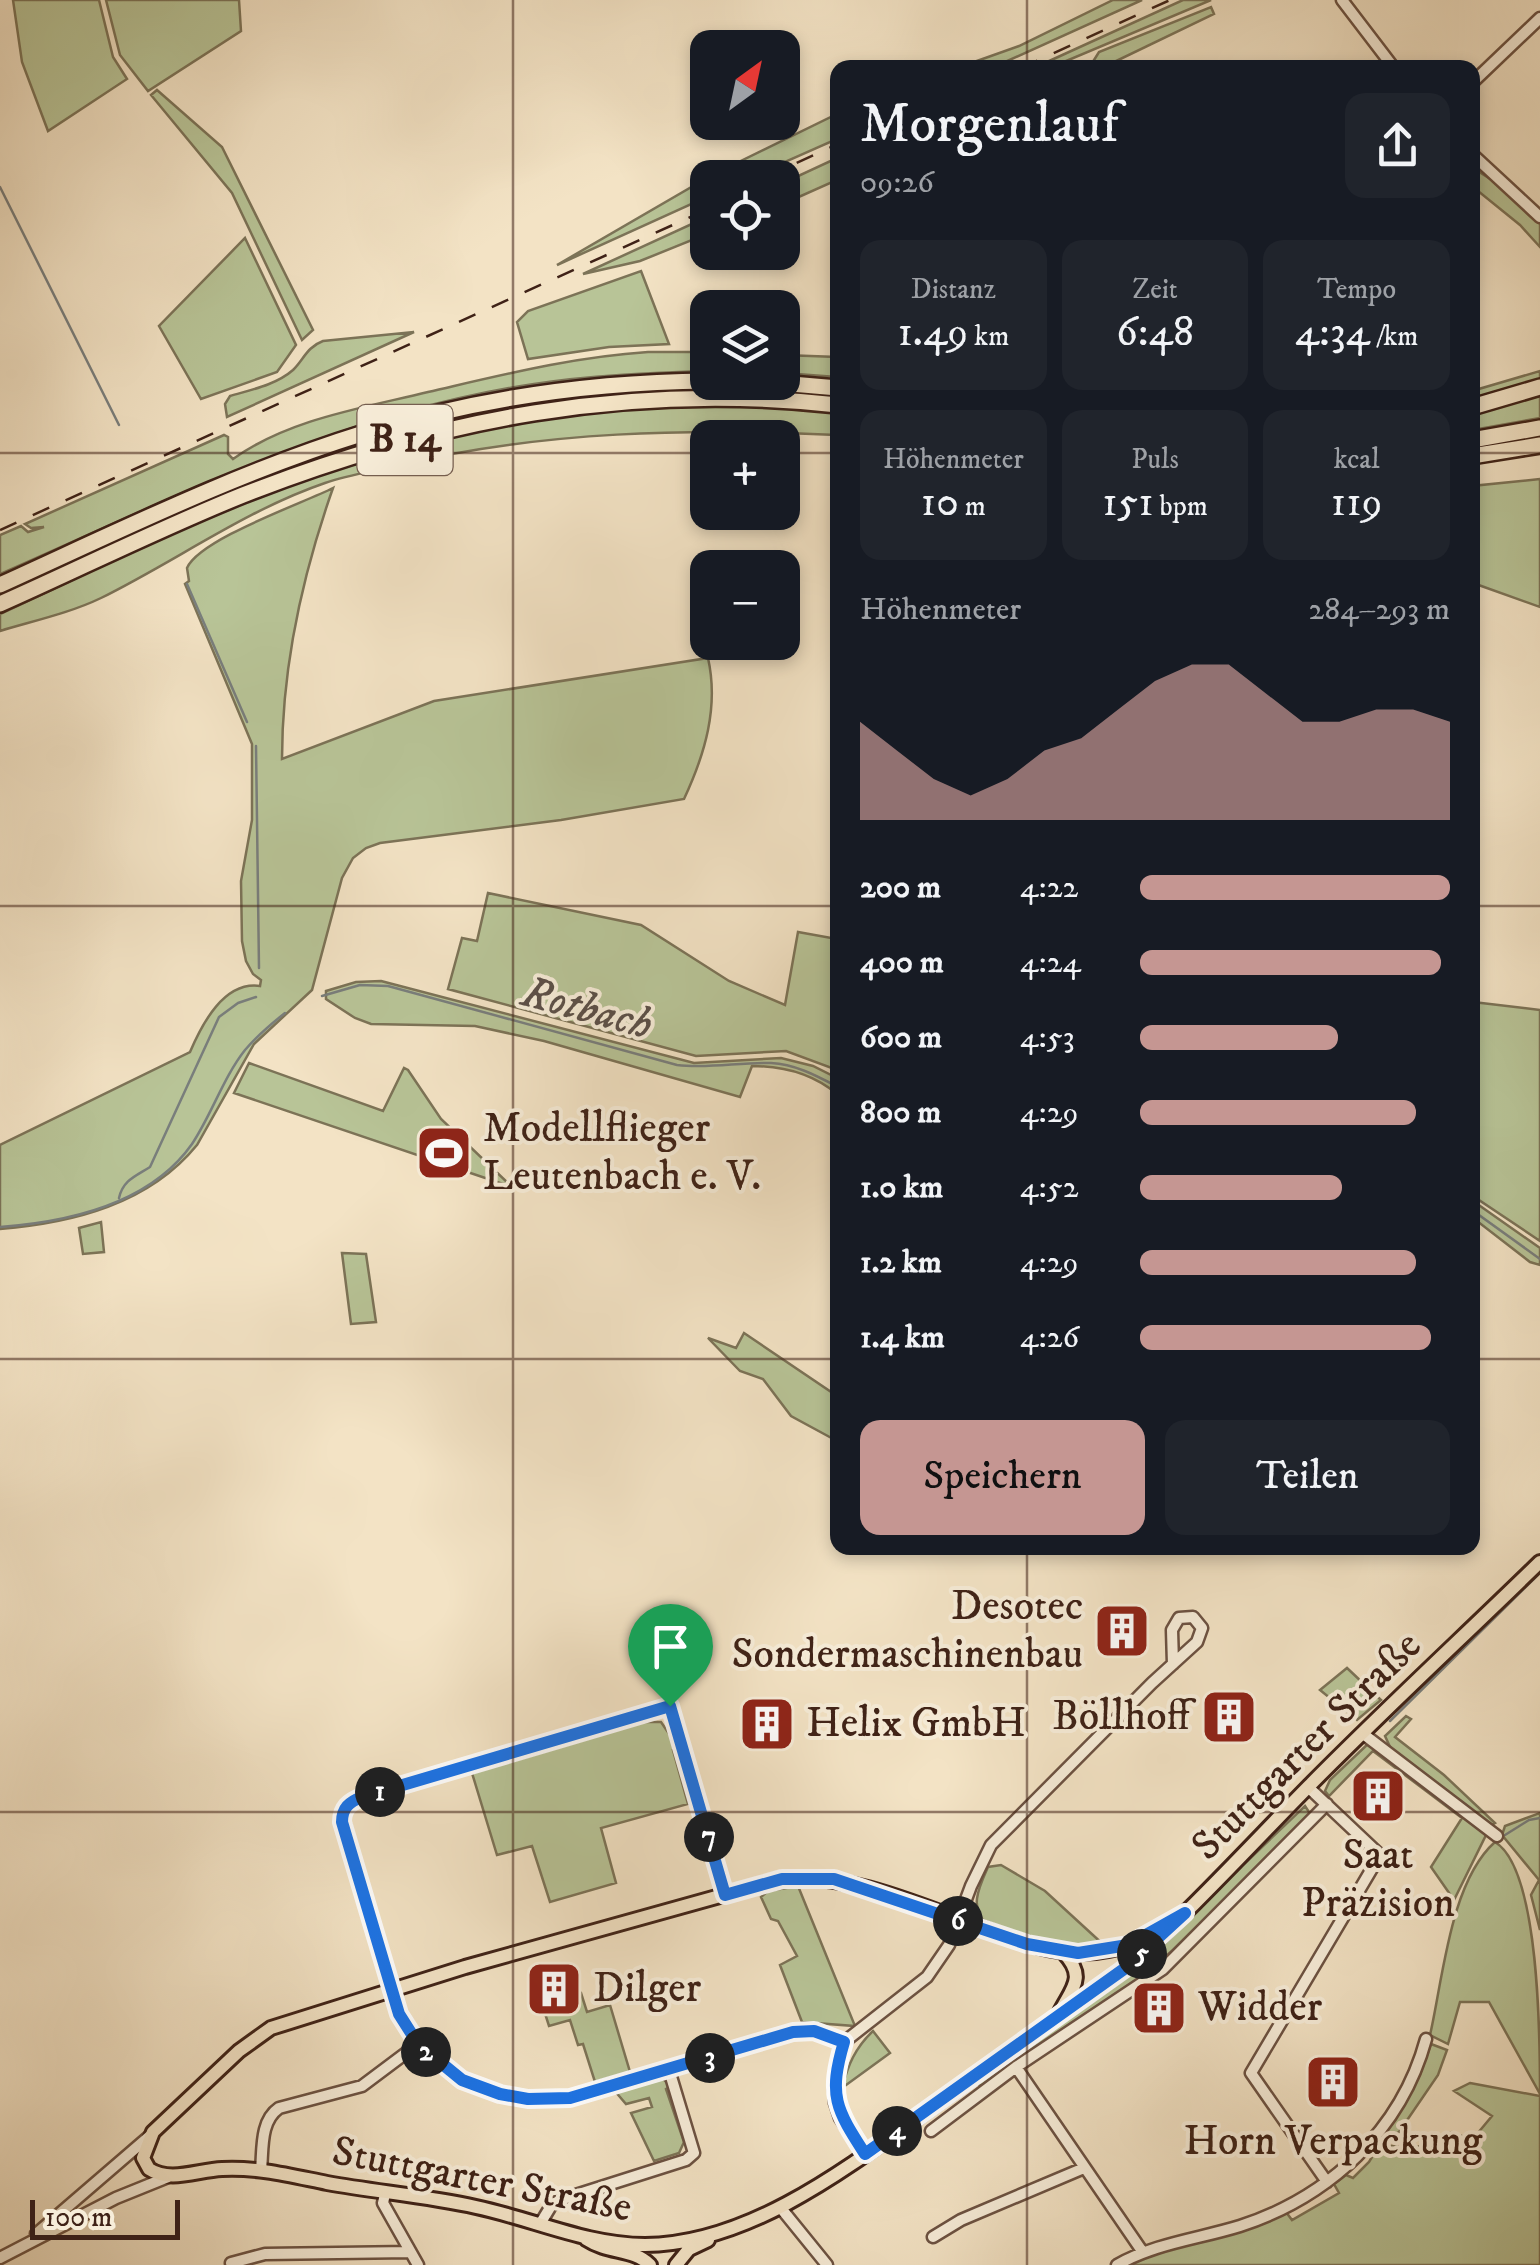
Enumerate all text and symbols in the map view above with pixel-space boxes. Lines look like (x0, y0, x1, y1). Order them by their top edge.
north arrow (690, 30, 800, 140)
map controls (690, 30, 800, 660)
text: Morgenlauf (860, 91, 1119, 160)
button: share (1345, 93, 1450, 198)
button: locate (690, 160, 800, 270)
text: 09:26 (860, 163, 934, 203)
text: Distanz (911, 272, 996, 307)
text: Zeit (1132, 272, 1178, 307)
text: Tempo (1317, 272, 1396, 307)
button: layers (690, 290, 800, 400)
text: 1.49 (897, 307, 968, 359)
text: 6:48 (1116, 307, 1194, 359)
text: 4:34 (1295, 307, 1370, 359)
text: km (968, 319, 1009, 354)
text: /km (1370, 319, 1418, 354)
road number: B 14 (358, 405, 452, 475)
button: + (690, 420, 800, 530)
text: Höhenmeter (883, 442, 1024, 477)
text: Puls (1131, 442, 1179, 477)
text: kcal (1334, 442, 1380, 477)
text: 10 (921, 477, 959, 529)
text: 151 (1102, 477, 1154, 529)
text: 119 (1331, 477, 1383, 529)
text: m (959, 489, 986, 524)
text: bpm (1154, 489, 1208, 524)
button: − (690, 550, 800, 660)
text: Höhenmeter (860, 590, 1021, 630)
text: 284–293 m (1308, 590, 1450, 630)
text: 200 m (860, 868, 941, 908)
text: 4:22 (1020, 868, 1078, 908)
text: 400 m (860, 943, 944, 983)
text: 4:24 (1020, 943, 1081, 983)
water label: Rotbach (514, 964, 659, 1053)
text: 600 m (860, 1018, 942, 1058)
text: 4:53 (1020, 1018, 1075, 1058)
text: 800 m (860, 1093, 941, 1133)
text: 4:29 (1020, 1093, 1078, 1133)
place label: Modellflieger Leutenbach e. V. (483, 1103, 761, 1203)
sports icon: Modellflieger Leutenbach e. V. (414, 1123, 474, 1183)
text: 1.0 km (860, 1168, 943, 1208)
text: 4:52 (1020, 1168, 1078, 1208)
text: 1.2 km (860, 1243, 942, 1283)
text: 4:29 (1020, 1243, 1078, 1283)
text: 1.4 km (860, 1318, 945, 1358)
text: 4:26 (1020, 1318, 1079, 1358)
button: Speichern (860, 1420, 1145, 1535)
button: Teilen (1165, 1420, 1450, 1535)
place label: Desotec Sondermaschinenbau (731, 1581, 1083, 1681)
building icon: Desotec Sondermaschinenbau (1092, 1601, 1152, 1661)
pin (628, 1604, 713, 1707)
icon: arrive (643, 1619, 698, 1674)
street label: Stuttgarter Straße (1181, 1620, 1433, 1872)
building icon: Böllhoff (1199, 1687, 1259, 1747)
place label: Böllhoff (1052, 1691, 1197, 1743)
building icon: Helix GmbH (737, 1694, 797, 1754)
place label: Helix GmbH (806, 1698, 1026, 1750)
building icon: Saat Präzision (1348, 1766, 1408, 1826)
pin: 1 (355, 1767, 405, 1817)
text: 1 (375, 1774, 385, 1809)
pin: 7 (684, 1812, 734, 1862)
text: 7 (702, 1819, 716, 1854)
place label: Saat Präzision (1301, 1830, 1455, 1930)
pin: 6 (933, 1896, 983, 1946)
text: 6 (951, 1903, 965, 1938)
pin: 5 (1117, 1929, 1167, 1979)
text: 5 (1135, 1936, 1149, 1971)
building icon: Dilger (524, 1959, 584, 2019)
place label: Dilger (593, 1963, 702, 2015)
building icon: Widder (1129, 1978, 1189, 2038)
place label: Widder (1197, 1982, 1323, 2034)
pin: 2 (401, 2027, 451, 2077)
pin: 3 (685, 2033, 735, 2083)
text: 2 (419, 2034, 433, 2069)
text: 3 (705, 2040, 715, 2075)
building icon: Horn Verpackung (1303, 2052, 1363, 2112)
pin: 4 (872, 2106, 922, 2156)
text: 4 (889, 2113, 905, 2148)
place label: Horn Verpackung (1183, 2116, 1483, 2168)
street label: Stuttgarter Straße (328, 2125, 636, 2235)
scale bar (30, 2195, 180, 2240)
text: 100 m (45, 2200, 112, 2235)

